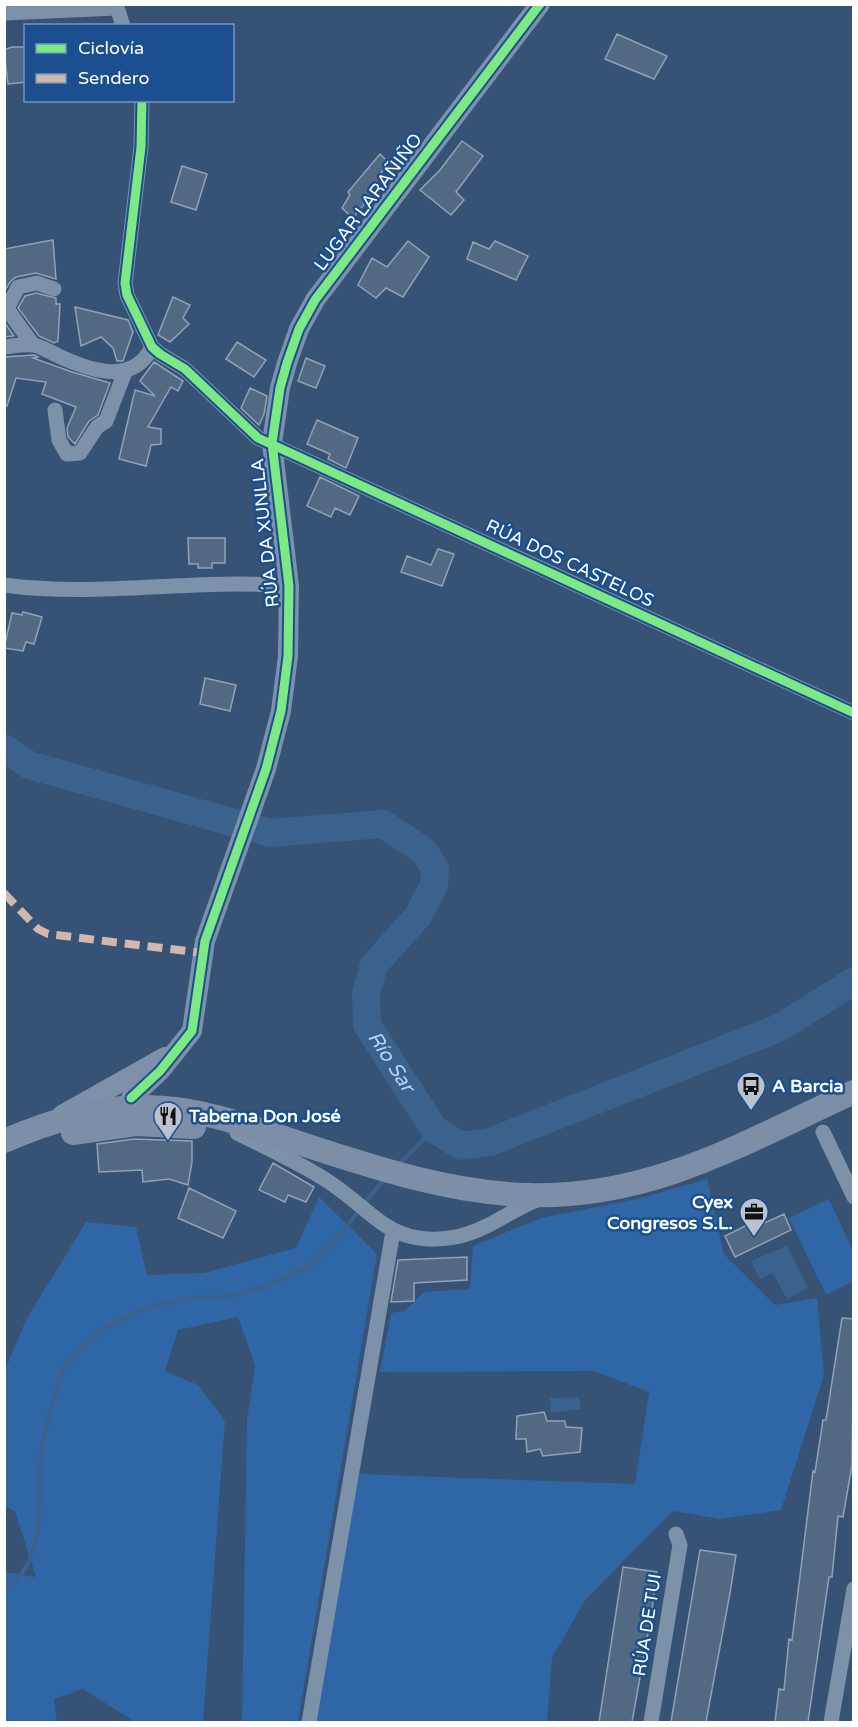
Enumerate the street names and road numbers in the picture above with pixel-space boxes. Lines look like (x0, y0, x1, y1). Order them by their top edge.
street label: LUGAR LARAÑIÑO (309, 129, 427, 275)
street label: RÚA DA XUNLLA (246, 457, 284, 609)
street label: RÚA DOS CASTELOS (482, 514, 658, 612)
street label: RÚA DE TUI (628, 1572, 666, 1678)

